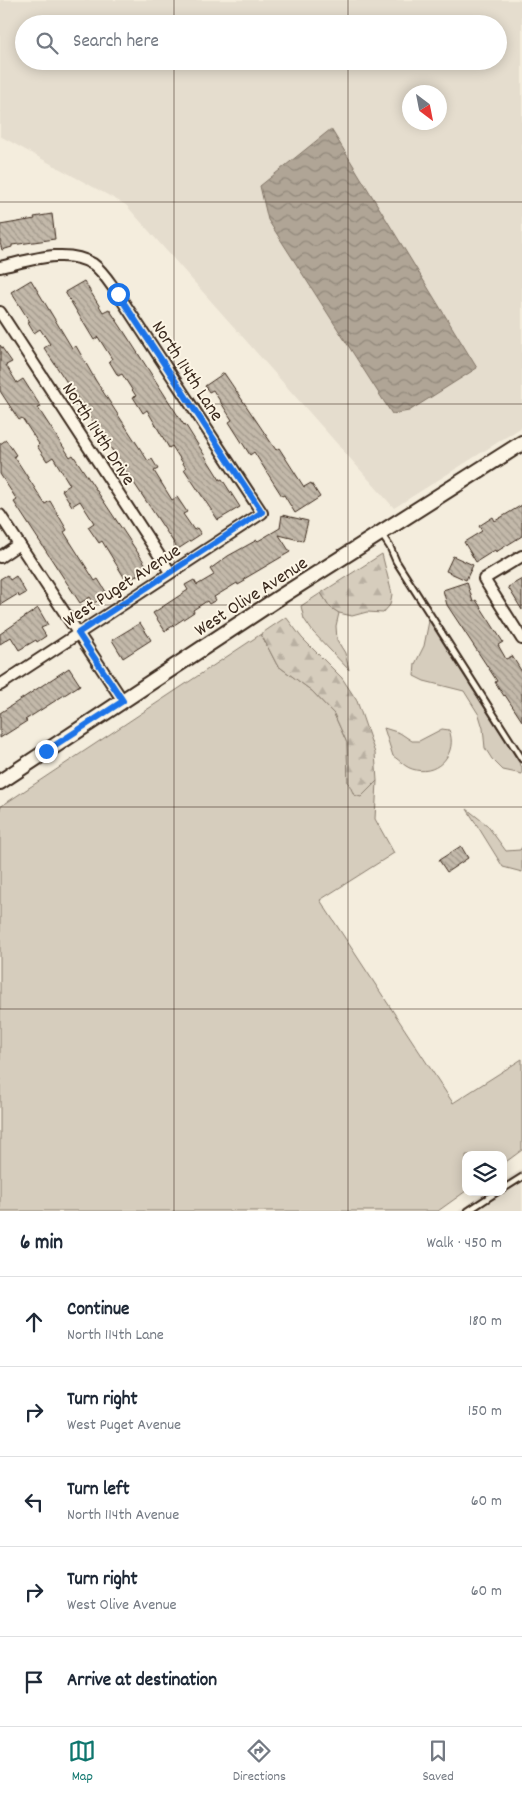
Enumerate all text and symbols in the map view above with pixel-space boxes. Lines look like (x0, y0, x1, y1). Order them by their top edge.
search box (15, 15, 507, 70)
icon: search (33, 29, 61, 57)
text: Search here (73, 29, 159, 56)
north arrow (402, 85, 447, 130)
route start (107, 283, 130, 306)
street label: North 114th Lane (143, 316, 229, 428)
street label: North 114th Drive (54, 378, 140, 492)
street label: West Puget Avenue (59, 539, 187, 635)
street label: West Olive Avenue (190, 551, 314, 645)
route end (35, 740, 58, 763)
map controls (462, 1151, 507, 1196)
button: layers (462, 1151, 507, 1196)
text: 6 min (20, 1229, 63, 1259)
text: Walk · 450 m (427, 1232, 502, 1255)
text: Continue (67, 1297, 129, 1324)
icon: ahead (20, 1308, 48, 1336)
text: 180 m (469, 1310, 502, 1333)
text: North 114th Lane (67, 1324, 164, 1347)
text: Turn right (67, 1387, 138, 1414)
icon: right (20, 1398, 48, 1426)
text: 150 m (468, 1400, 502, 1423)
text: West Puget Avenue (67, 1414, 181, 1437)
text: Turn left (67, 1477, 130, 1504)
icon: left (20, 1488, 48, 1516)
text: 60 m (471, 1490, 502, 1513)
text: North 114th Avenue (67, 1504, 179, 1527)
text: Turn right (67, 1567, 138, 1594)
icon: right (20, 1578, 48, 1606)
text: 60 m (471, 1580, 502, 1603)
text: West Olive Avenue (67, 1594, 177, 1617)
icon: arrive (20, 1668, 48, 1696)
text: Arrive at destination (67, 1668, 217, 1695)
tab: Map (68, 1737, 96, 1787)
tab: Directions (233, 1737, 286, 1787)
tab: Saved (422, 1737, 454, 1787)

